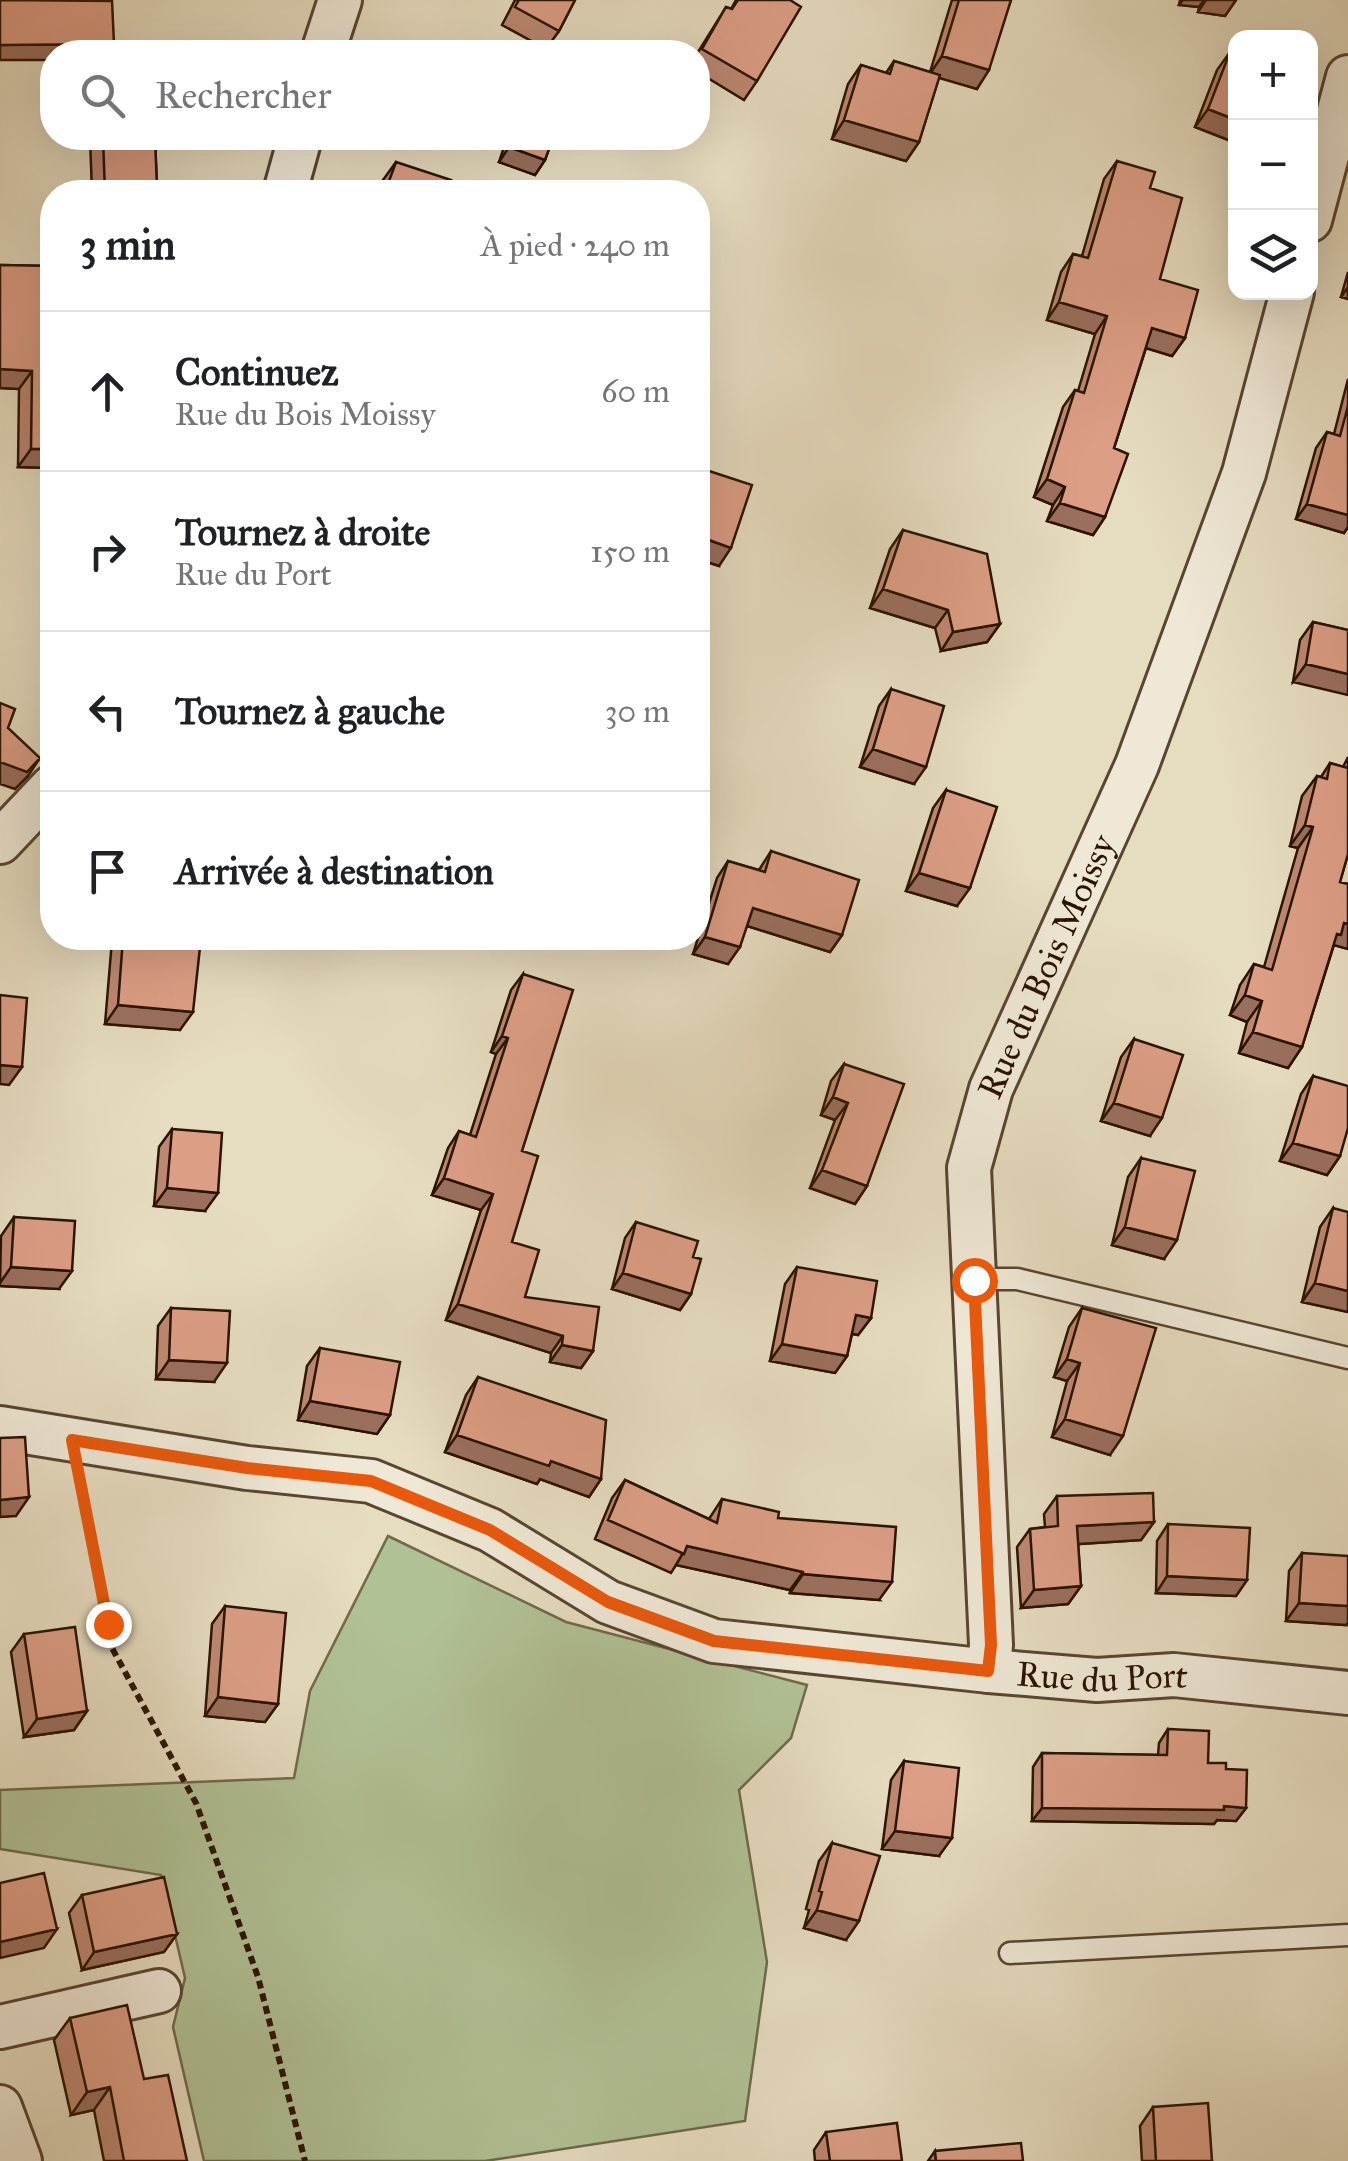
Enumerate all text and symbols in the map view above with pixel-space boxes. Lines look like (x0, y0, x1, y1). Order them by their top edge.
map controls (1228, 30, 1318, 300)
button: + (1228, 30, 1318, 120)
search box (40, 40, 710, 150)
icon: search (75, 68, 130, 123)
text: Rechercher (155, 72, 331, 118)
button: − (1228, 120, 1318, 210)
button: layers (1228, 210, 1318, 300)
text: 3 min (80, 219, 175, 271)
text: À pied · 240 m (481, 226, 670, 265)
text: Continuez (175, 349, 339, 395)
icon: ahead (80, 364, 135, 419)
text: 60 m (601, 372, 670, 411)
text: Rue du Bois Moissy (175, 395, 436, 434)
text: Tournez à droite (175, 509, 430, 555)
icon: right (80, 524, 135, 579)
text: 150 m (590, 532, 670, 571)
text: Rue du Port (175, 555, 332, 594)
icon: left (80, 684, 135, 739)
text: Tournez à gauche (175, 688, 445, 734)
text: 30 m (605, 692, 670, 731)
street label: Rue du Bois Moissy (968, 827, 1125, 1105)
icon: arrive (80, 844, 135, 899)
text: Arrivée à destination (175, 848, 494, 894)
route start (952, 1258, 998, 1304)
route end (86, 1602, 132, 1648)
street label: Rue du Port (1015, 1652, 1190, 1702)

